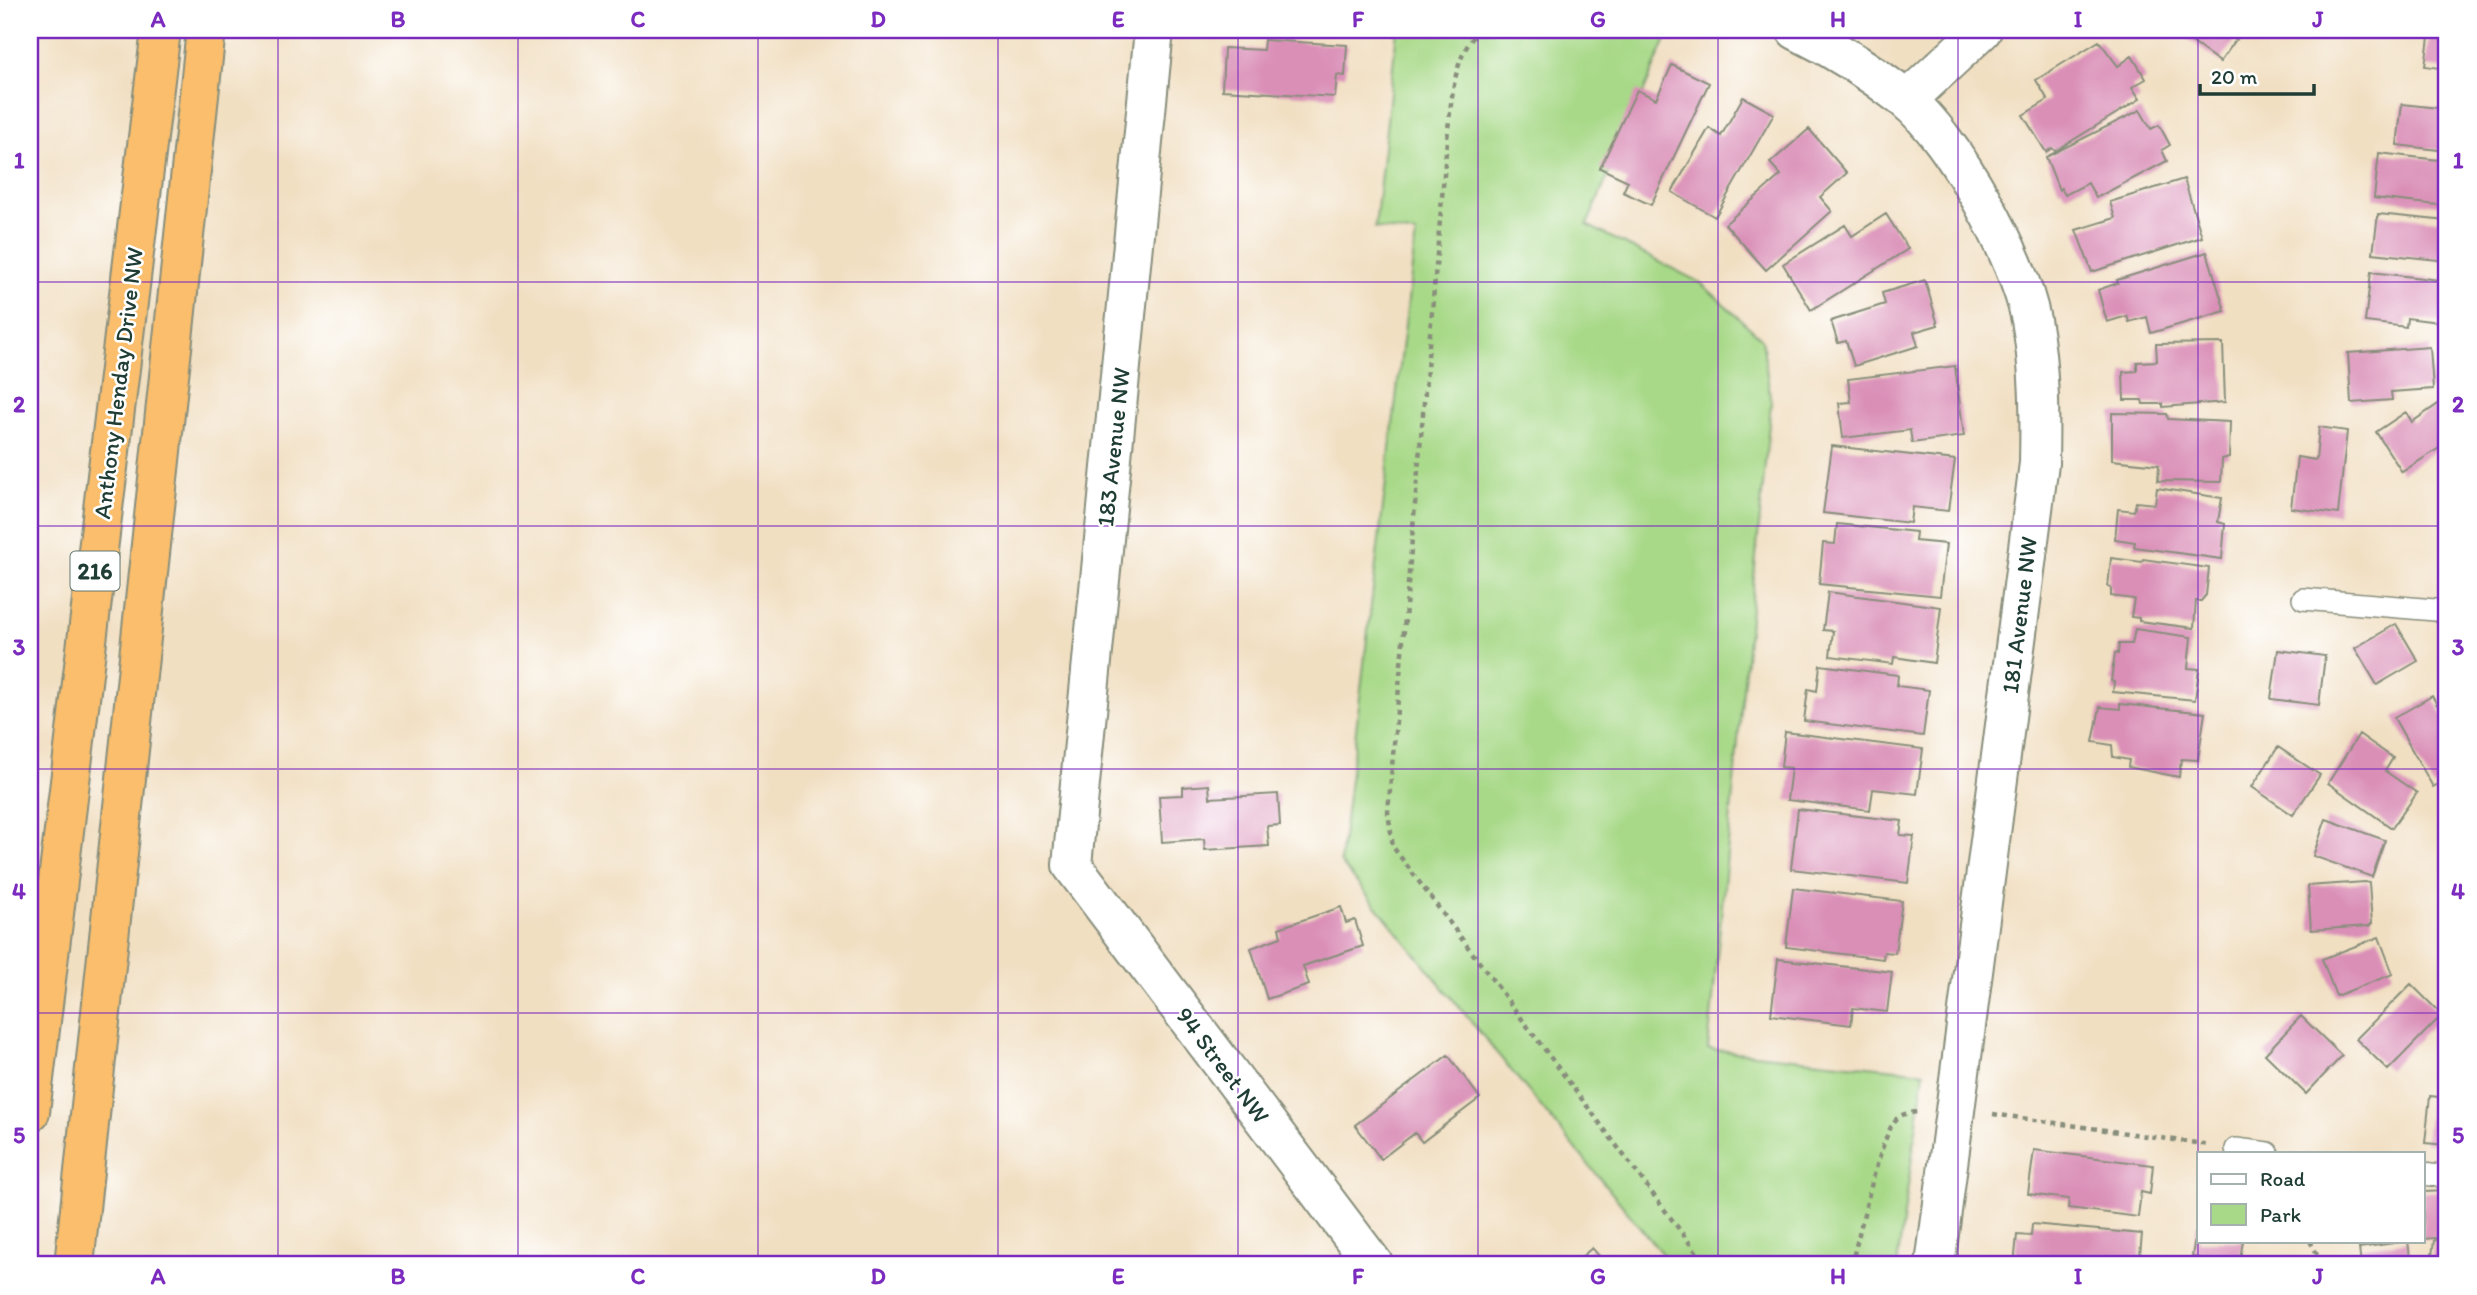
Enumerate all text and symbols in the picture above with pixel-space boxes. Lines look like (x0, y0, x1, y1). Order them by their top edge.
text: A (150, 5, 166, 33)
text: B (391, 5, 406, 33)
text: C (631, 5, 646, 33)
text: D (870, 5, 886, 33)
text: E (1112, 5, 1125, 33)
text: F (1352, 5, 1365, 33)
text: G (1590, 5, 1606, 33)
text: H (1830, 5, 1846, 33)
text: I (2074, 5, 2083, 33)
text: J (2311, 5, 2324, 33)
scale bar (2200, 52, 2314, 96)
text: 20 m (2211, 64, 2258, 89)
text: 1 (14, 146, 25, 174)
text: 1 (2453, 146, 2464, 174)
street label: Anthony Henday Drive NW (87, 246, 149, 520)
street label: 183 Avenue NW (1090, 366, 1136, 528)
text: 2 (13, 390, 26, 418)
text: 2 (2452, 390, 2465, 418)
street label: 181 Avenue NW (1995, 535, 2043, 695)
road number: 216 (70, 552, 119, 590)
text: 3 (13, 633, 26, 661)
text: 3 (2452, 633, 2465, 661)
text: 4 (12, 877, 26, 905)
text: 4 (2451, 877, 2465, 905)
street label: 94 Street NW (1170, 1001, 1276, 1129)
text: 5 (13, 1121, 25, 1149)
text: 5 (2452, 1121, 2464, 1149)
legend (2197, 1152, 2424, 1242)
text: Road (2260, 1166, 2306, 1191)
text: Park (2260, 1202, 2302, 1227)
text: A (150, 1262, 166, 1290)
text: B (391, 1262, 406, 1290)
text: C (631, 1262, 646, 1290)
text: D (870, 1262, 886, 1290)
text: E (1112, 1262, 1125, 1290)
text: F (1352, 1262, 1365, 1290)
text: G (1590, 1262, 1606, 1290)
text: H (1830, 1262, 1846, 1290)
text: I (2074, 1262, 2083, 1290)
text: J (2311, 1262, 2324, 1290)

